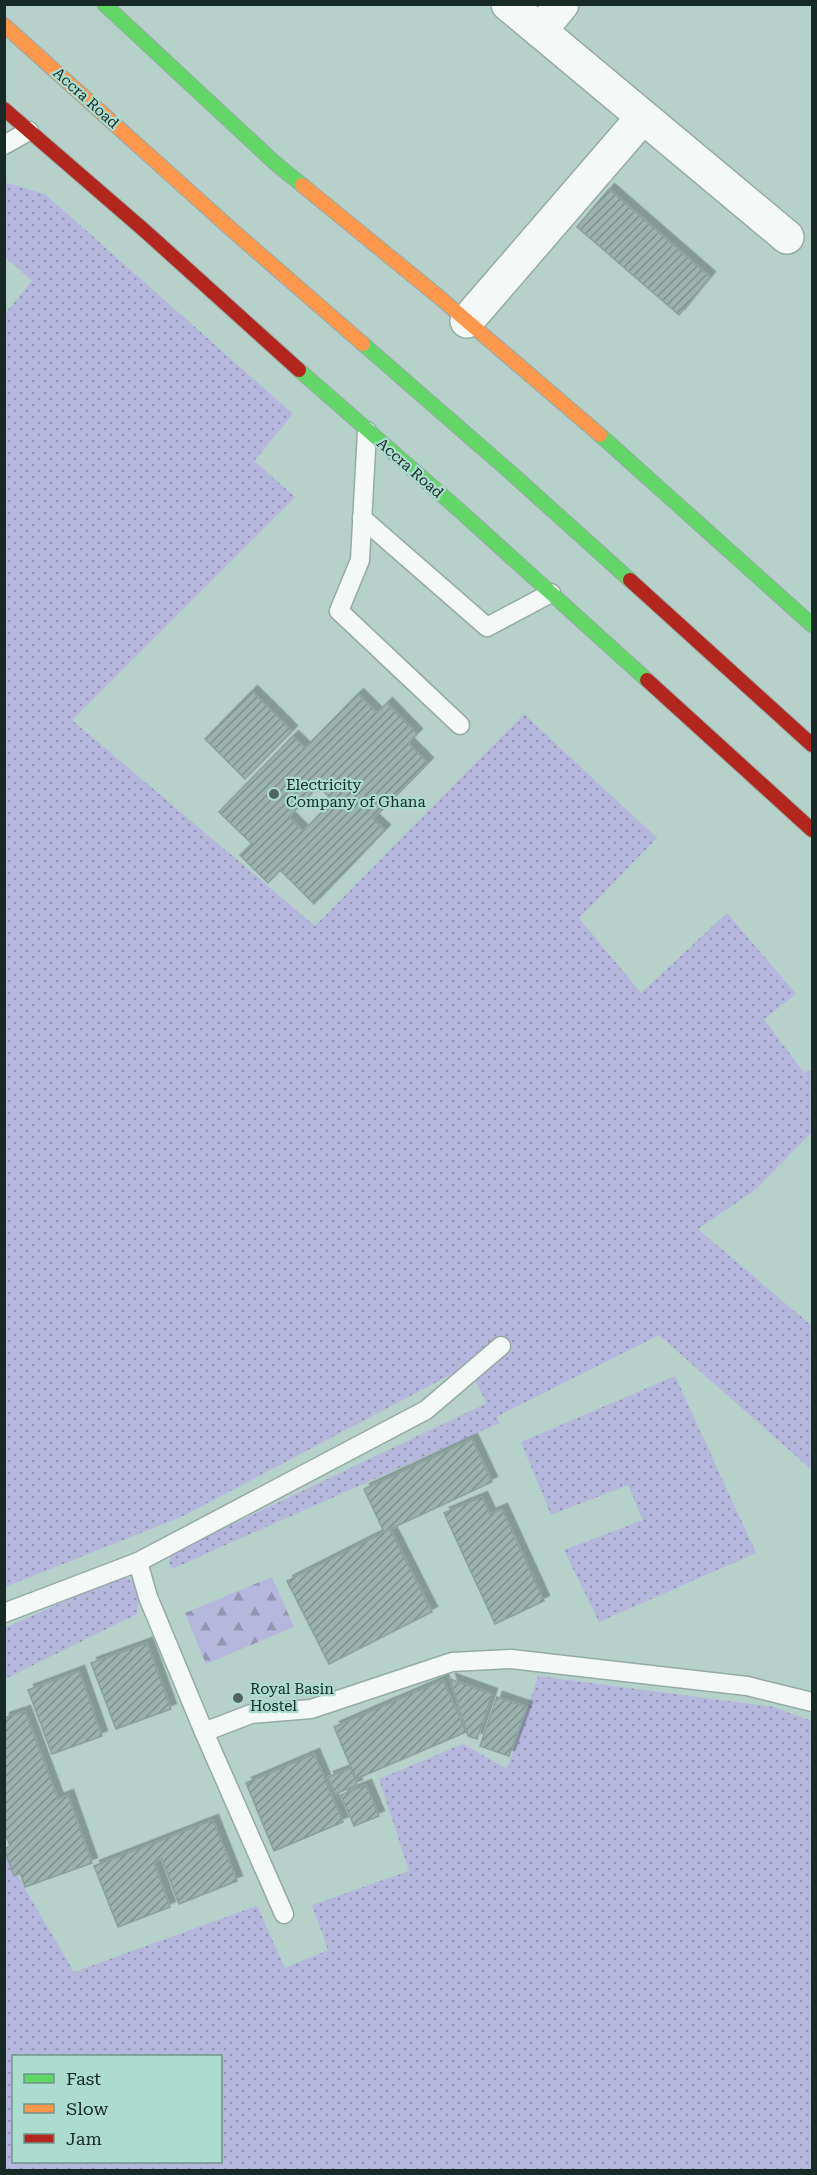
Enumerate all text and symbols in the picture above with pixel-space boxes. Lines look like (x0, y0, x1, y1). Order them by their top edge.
street label: Accra Road (49, 64, 123, 132)
street label: Accra Road (373, 434, 447, 502)
place label: Electricity Company of Ghana (286, 776, 426, 811)
marker: Electricity Company of Ghana (267, 787, 281, 801)
place label: Royal Basin Hostel (250, 1680, 334, 1715)
marker: Royal Basin Hostel (231, 1691, 245, 1705)
legend (12, 2055, 222, 2163)
text: Fast (66, 2068, 101, 2089)
text: Slow (66, 2098, 108, 2119)
text: Jam (66, 2128, 102, 2149)

